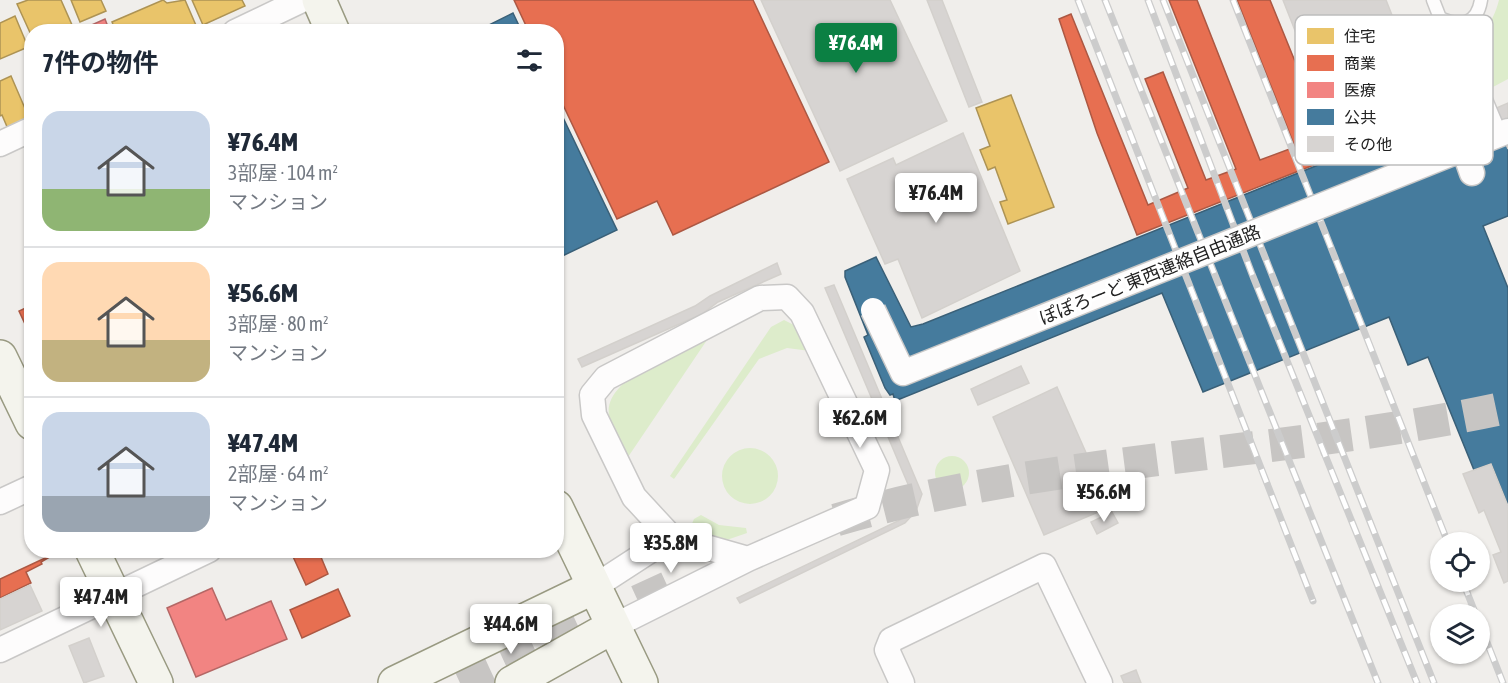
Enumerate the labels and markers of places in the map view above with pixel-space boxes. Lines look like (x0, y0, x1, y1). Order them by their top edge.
pin: ¥76.4M (807, 23, 905, 74)
pin: ¥76.4M (887, 173, 985, 224)
pin: ¥62.6M (811, 398, 909, 449)
pin: ¥56.6M (1055, 472, 1153, 523)
pin: ¥35.8M (622, 523, 720, 574)
pin: ¥47.4M (52, 577, 150, 628)
pin: ¥44.6M (462, 604, 560, 655)

